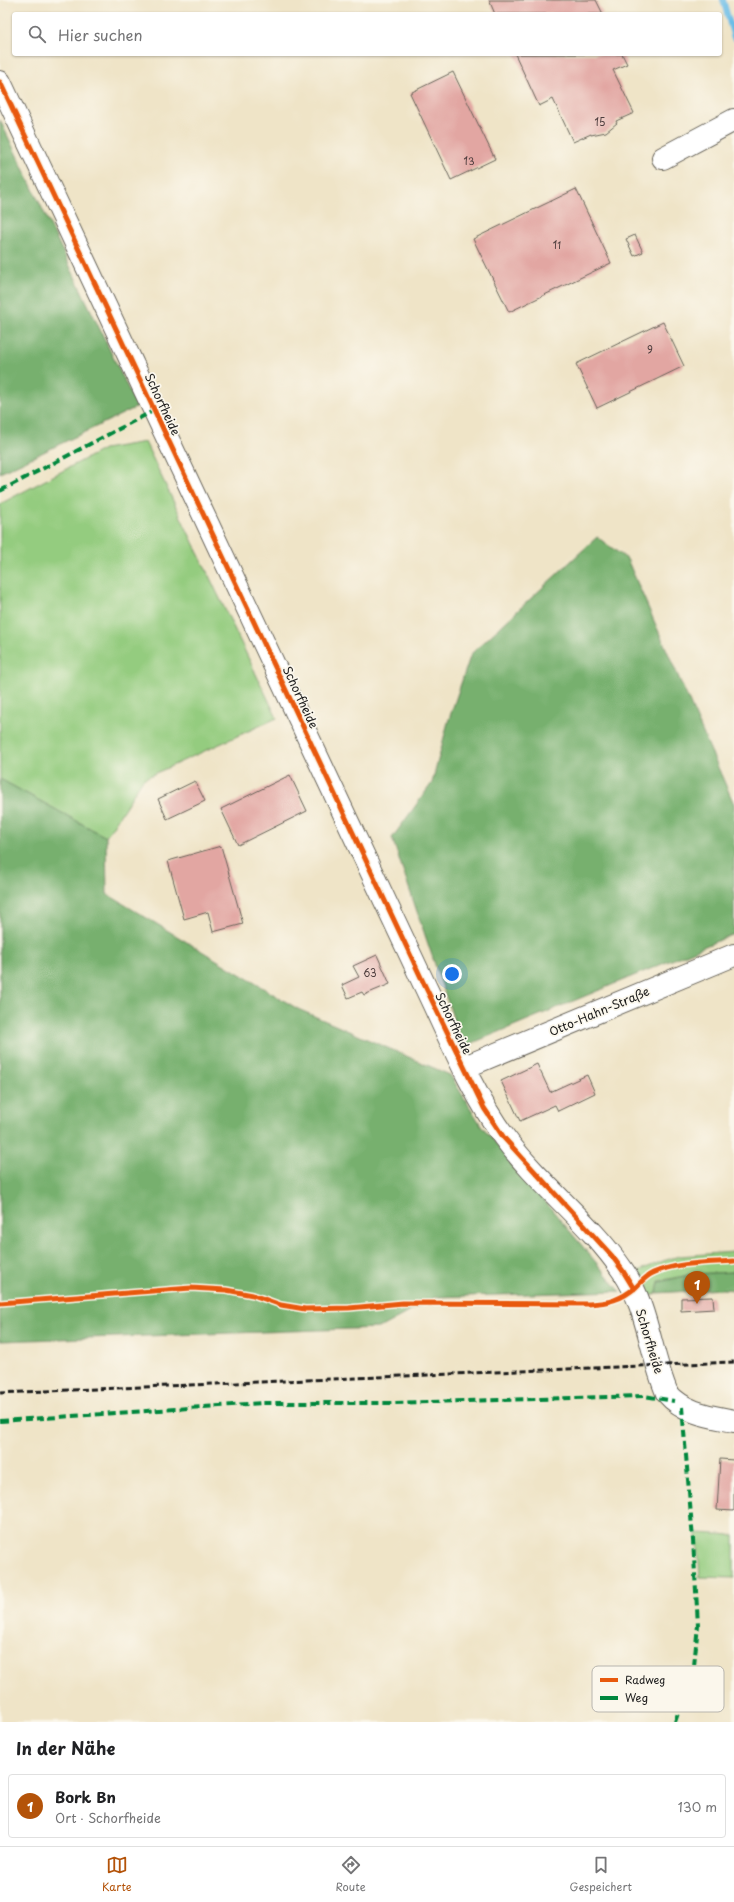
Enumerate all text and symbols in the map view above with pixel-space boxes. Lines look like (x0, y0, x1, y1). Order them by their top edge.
search box (12, 12, 722, 56)
icon: search (26, 23, 48, 45)
text: Hier suchen (58, 23, 143, 46)
house number: 15 (595, 114, 605, 129)
house number: 13 (463, 153, 475, 168)
house number: 11 (553, 237, 561, 252)
house number: 9 (647, 342, 653, 357)
street label: Schorfheide (141, 370, 185, 438)
street label: Schorfheide (279, 663, 323, 731)
your location (442, 964, 462, 984)
house number: 63 (363, 965, 377, 980)
street label: Otto-Hahn-Straße (546, 982, 652, 1040)
street label: Schorfheide (431, 989, 477, 1057)
pin: 1 (684, 1271, 710, 1304)
street label: Schorfheide (632, 1306, 668, 1376)
legend (592, 1666, 724, 1712)
text: Radweg (625, 1671, 665, 1688)
text: Weg (625, 1689, 648, 1706)
text: In der Nähe (16, 1735, 115, 1761)
text: Bork Bn (55, 1785, 116, 1808)
text: 1 (27, 1797, 33, 1816)
text: 130 m (678, 1797, 717, 1816)
text: Ort · Schorfheide (55, 1808, 161, 1827)
tab: Karte (102, 1854, 132, 1895)
tab: Route (335, 1854, 366, 1895)
tab: Gespeichert (570, 1854, 632, 1895)

